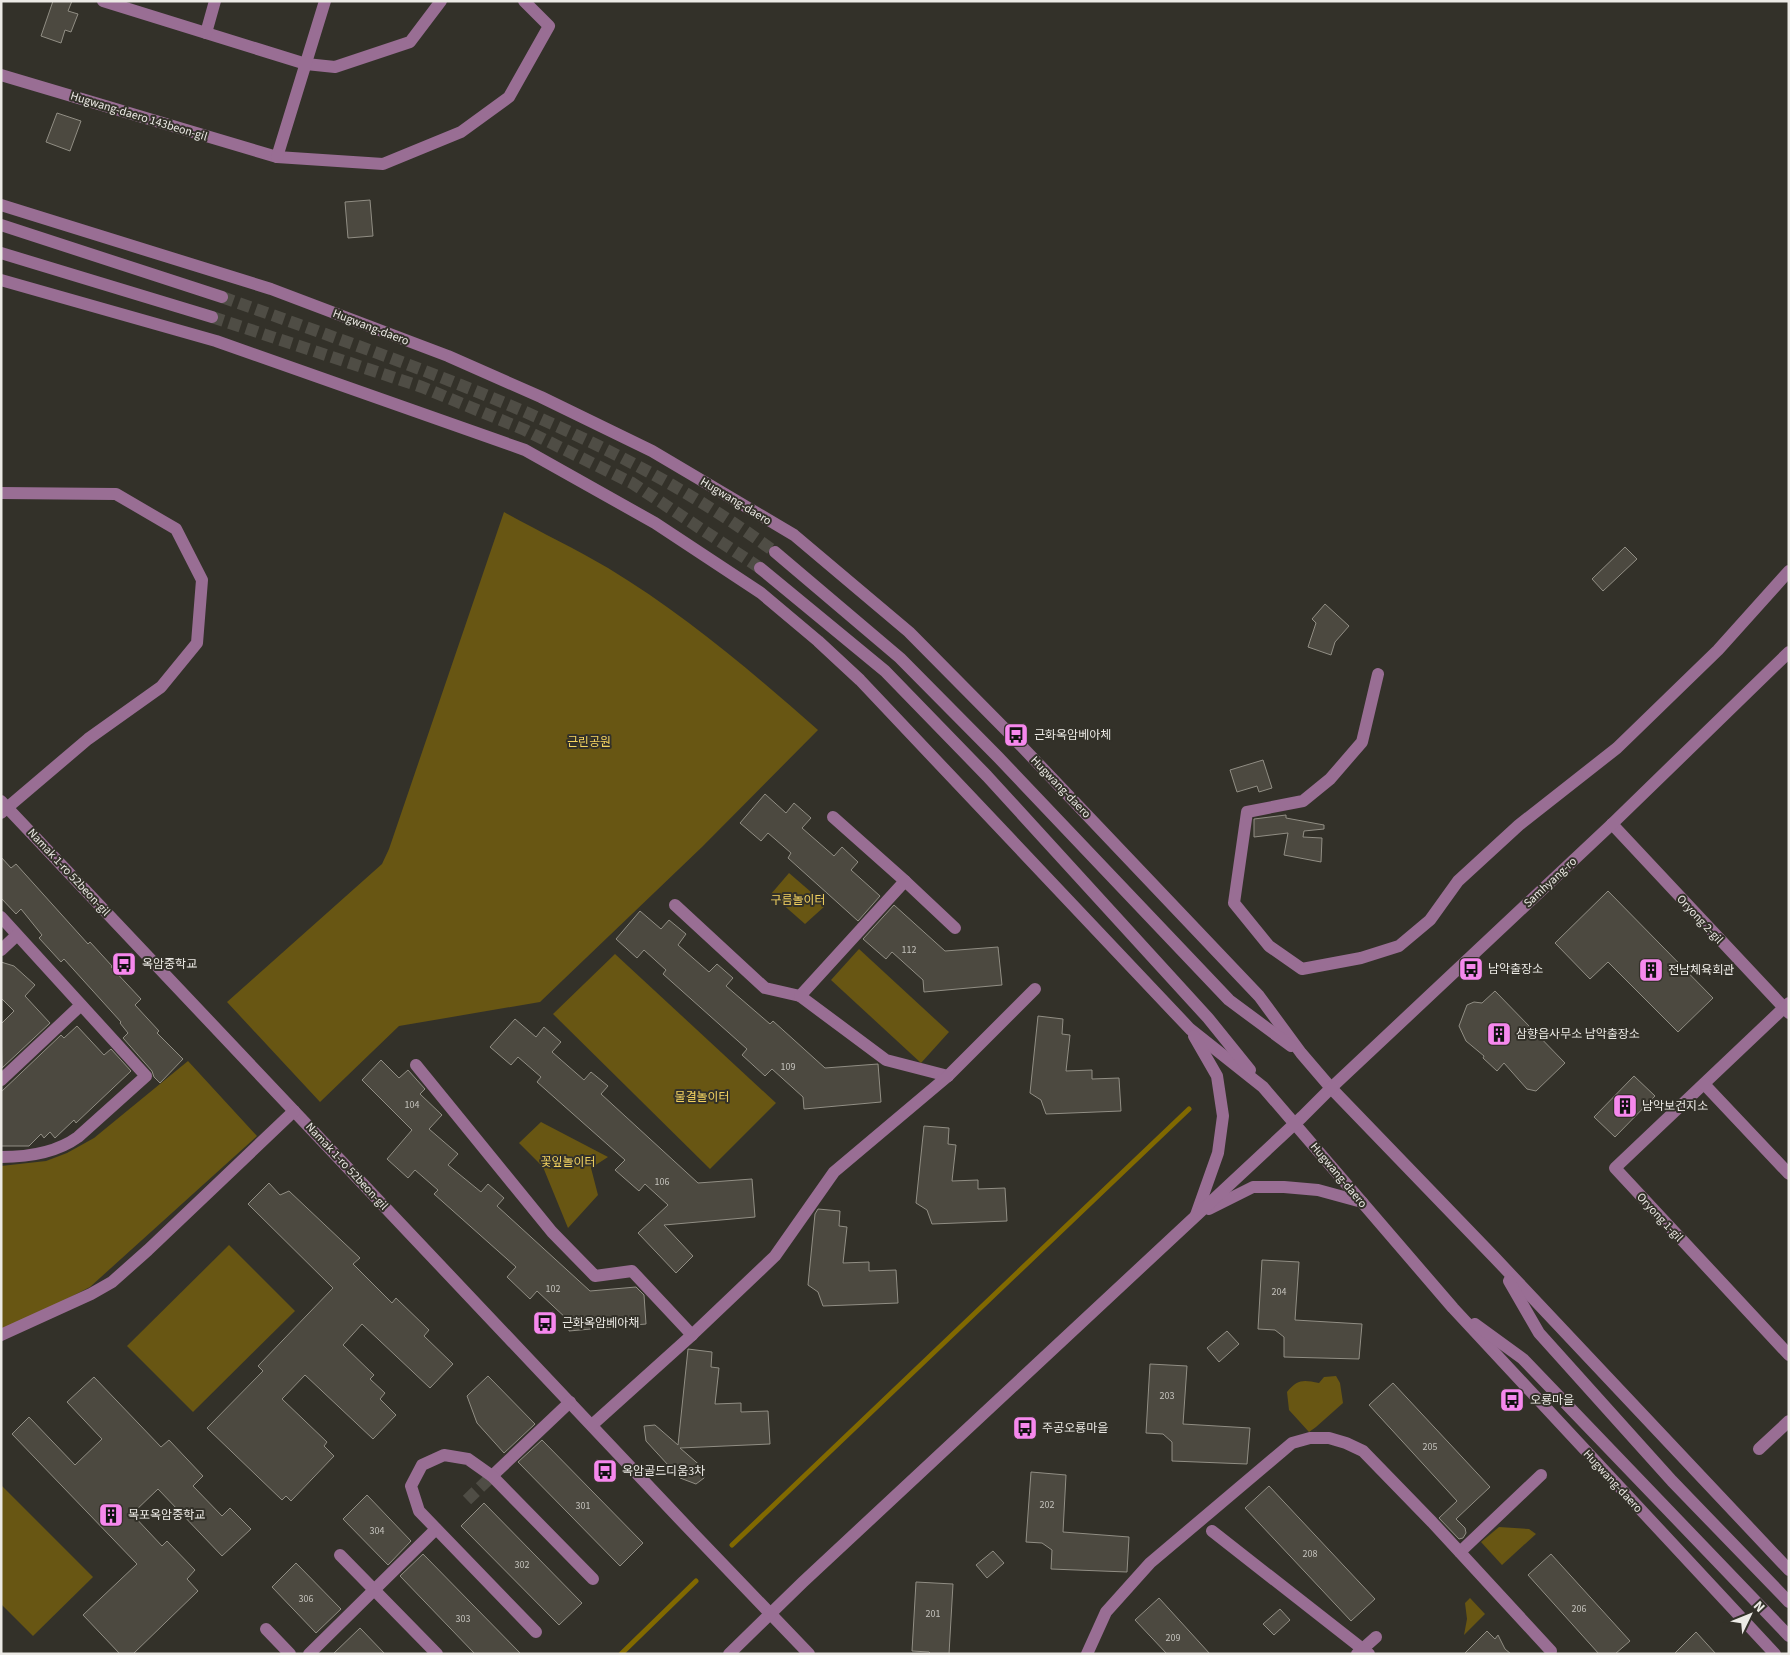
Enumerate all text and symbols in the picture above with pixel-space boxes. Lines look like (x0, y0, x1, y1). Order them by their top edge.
street label: Hugwang-daero 143beon-gil (68, 88, 209, 145)
street label: Hugwang-daero (330, 305, 411, 350)
street label: Hugwang-daero (697, 473, 775, 529)
bus stop icon: 근화옥암베아체 (1003, 722, 1029, 748)
place label: 근화옥암베아체 (1034, 727, 1111, 744)
park label: 근린공원 (567, 734, 611, 751)
street label: Hugwang-daero (1027, 753, 1095, 822)
street label: Namak 1-ro 52beon-gil (23, 825, 114, 920)
street label: Samhyang-ro (1520, 853, 1581, 912)
street label: Oryong 2-gil (1673, 891, 1727, 948)
park label: 구름놀이터 (770, 892, 826, 909)
house number: 112 (902, 943, 916, 957)
bus stop icon: 옥암중학교 (111, 951, 137, 977)
place label: 옥암중학교 (142, 956, 197, 973)
bus stop icon: 남악출장소 (1458, 956, 1484, 982)
building icon: 전남체육회관 (1638, 957, 1664, 983)
place label: 남악출장소 (1488, 961, 1543, 978)
place label: 전남체육회관 (1668, 962, 1734, 979)
building icon: 삼향읍사무소 남악출장소 (1486, 1021, 1512, 1047)
place label: 삼향읍사무소 남악출장소 (1516, 1026, 1640, 1043)
house number: 109 (781, 1060, 795, 1074)
park label: 물결놀이터 (674, 1089, 730, 1106)
building icon: 남악보건지소 (1612, 1093, 1638, 1119)
house number: 104 (405, 1098, 419, 1112)
place label: 남악보건지소 (1642, 1098, 1708, 1115)
street label: Namak 1-ro 52beon-gil (301, 1119, 392, 1214)
street label: Hugwang-daero (1306, 1139, 1371, 1212)
park label: 꽃잎놀이터 (540, 1154, 596, 1171)
house number: 106 (655, 1175, 669, 1189)
street label: Oryong 1-gil (1633, 1189, 1687, 1246)
house number: 102 (546, 1282, 560, 1296)
house number: 204 (1272, 1285, 1286, 1299)
bus stop icon: 근화옥암베아채 (532, 1310, 558, 1336)
place label: 근화옥암베아채 (562, 1315, 639, 1332)
bus stop icon: 오룡마을 (1499, 1387, 1525, 1413)
house number: 203 (1160, 1389, 1174, 1403)
place label: 오룡마을 (1530, 1392, 1574, 1409)
bus stop icon: 주공오룡마을 (1012, 1415, 1038, 1441)
place label: 주공오룡마을 (1042, 1420, 1108, 1437)
house number: 205 (1423, 1440, 1437, 1454)
street label: Hugwang-daero (1579, 1446, 1646, 1517)
bus stop icon: 옥암골드디움3차 (592, 1458, 618, 1484)
place label: 옥암골드디움3차 (622, 1463, 705, 1480)
house number: 202 (1040, 1498, 1054, 1512)
house number: 301 (576, 1499, 590, 1513)
building icon: 목포옥암중학교 (98, 1502, 124, 1528)
place label: 목포옥암중학교 (128, 1507, 205, 1524)
house number: 304 (370, 1524, 384, 1538)
house number: 208 (1303, 1547, 1317, 1561)
house number: 302 (515, 1558, 529, 1572)
north arrow (1725, 1590, 1775, 1640)
house number: 306 (299, 1592, 313, 1606)
text: N (1748, 1597, 1769, 1617)
house number: 206 (1572, 1602, 1586, 1616)
house number: 201 (926, 1607, 940, 1621)
house number: 303 (456, 1612, 470, 1626)
house number: 209 (1166, 1631, 1180, 1645)

